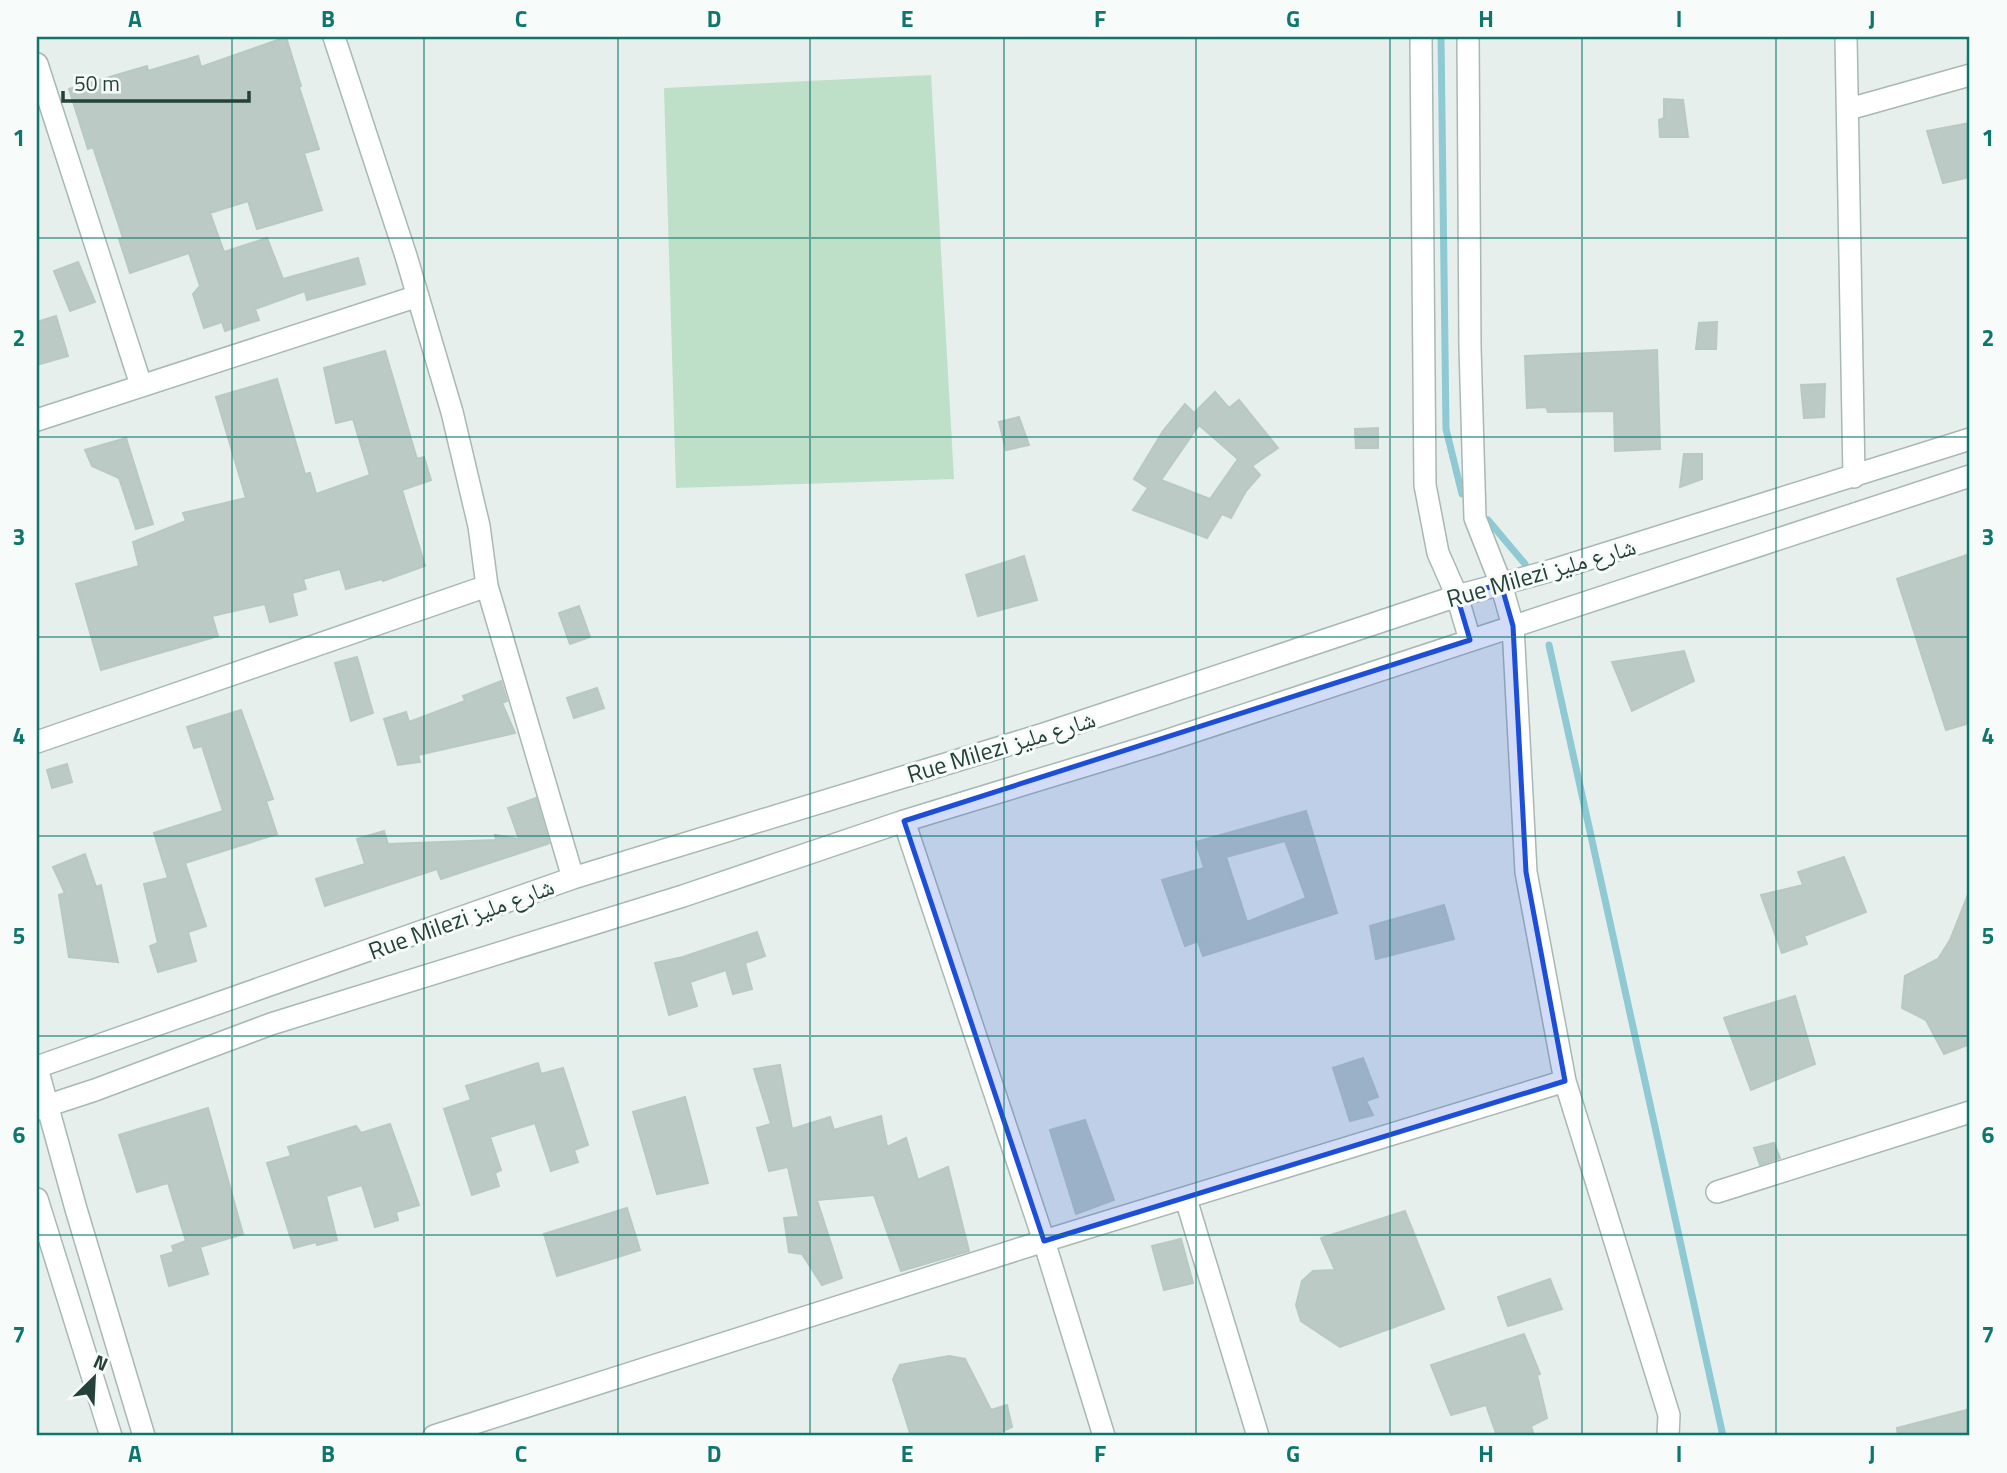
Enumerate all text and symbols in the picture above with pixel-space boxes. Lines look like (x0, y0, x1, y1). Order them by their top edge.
text: A (128, 1, 142, 36)
text: B (321, 1, 335, 36)
text: C (515, 1, 527, 36)
text: D (707, 1, 721, 36)
text: E (901, 1, 913, 36)
text: F (1094, 1, 1106, 36)
text: G (1286, 1, 1300, 36)
text: H (1478, 1, 1494, 36)
text: I (1676, 1, 1682, 36)
text: J (1869, 1, 1875, 36)
scale bar (63, 60, 248, 104)
text: 50 m (74, 67, 120, 99)
text: 1 (13, 120, 25, 155)
text: 1 (1982, 120, 1994, 155)
text: 2 (13, 320, 25, 355)
text: 2 (1982, 320, 1994, 355)
text: 3 (13, 519, 25, 554)
text: 3 (1982, 519, 1994, 554)
street label: Rue Milezi شارع مليز (1442, 528, 1640, 616)
street label: Rue Milezi شارع مليز (902, 700, 1100, 792)
text: 4 (13, 718, 25, 753)
text: 4 (1982, 718, 1994, 753)
street label: Rue Milezi شارع مليز (363, 868, 559, 968)
text: 5 (13, 918, 25, 953)
text: 5 (1982, 918, 1994, 953)
text: 6 (13, 1117, 26, 1152)
text: 6 (1982, 1117, 1995, 1152)
text: 7 (13, 1317, 25, 1352)
text: 7 (1982, 1317, 1994, 1352)
north arrow (60, 1344, 130, 1414)
text: N (89, 1346, 113, 1378)
text: A (128, 1436, 142, 1471)
text: B (321, 1436, 335, 1471)
text: C (515, 1436, 527, 1471)
text: D (707, 1436, 721, 1471)
text: E (901, 1436, 913, 1471)
text: F (1094, 1436, 1106, 1471)
text: G (1286, 1436, 1300, 1471)
text: H (1478, 1436, 1494, 1471)
text: I (1676, 1436, 1682, 1471)
text: J (1869, 1436, 1875, 1471)

